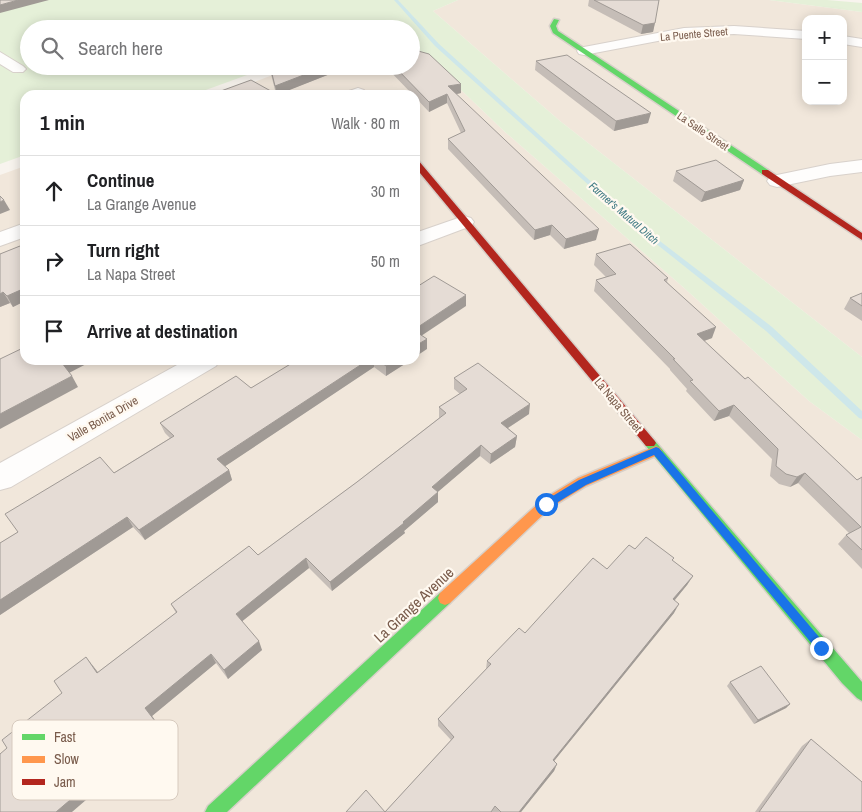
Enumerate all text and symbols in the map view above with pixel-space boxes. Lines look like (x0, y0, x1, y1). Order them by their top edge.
map controls (802, 15, 847, 105)
button: + (802, 15, 847, 60)
search box (20, 20, 420, 75)
street label: La Puente Street (660, 24, 729, 44)
icon: search (38, 34, 66, 62)
text: Search here (78, 35, 163, 61)
button: − (802, 60, 847, 105)
text: 1 min (40, 108, 85, 137)
street label: La Salle Street (675, 109, 732, 154)
text: Walk · 80 m (331, 112, 400, 134)
text: Continue (87, 167, 155, 193)
icon: ahead (40, 177, 68, 205)
water label: Farmer's Mutual Ditch (586, 179, 662, 247)
text: 30 m (371, 180, 400, 202)
text: La Grange Avenue (87, 193, 196, 215)
text: Turn right (87, 237, 159, 263)
icon: right (40, 247, 68, 275)
text: 50 m (371, 250, 400, 272)
text: La Napa Street (87, 263, 175, 285)
icon: arrive (40, 317, 68, 345)
text: Arrive at destination (87, 318, 238, 344)
street label: La Napa Street (591, 375, 646, 436)
street label: Valle Bonita Drive (65, 392, 141, 446)
route start (535, 493, 558, 516)
street label: La Grange Avenue (369, 562, 458, 647)
route end (810, 637, 833, 660)
legend (12, 720, 178, 800)
text: Fast (54, 728, 76, 746)
text: Slow (54, 750, 80, 768)
text: Jam (54, 773, 76, 791)

